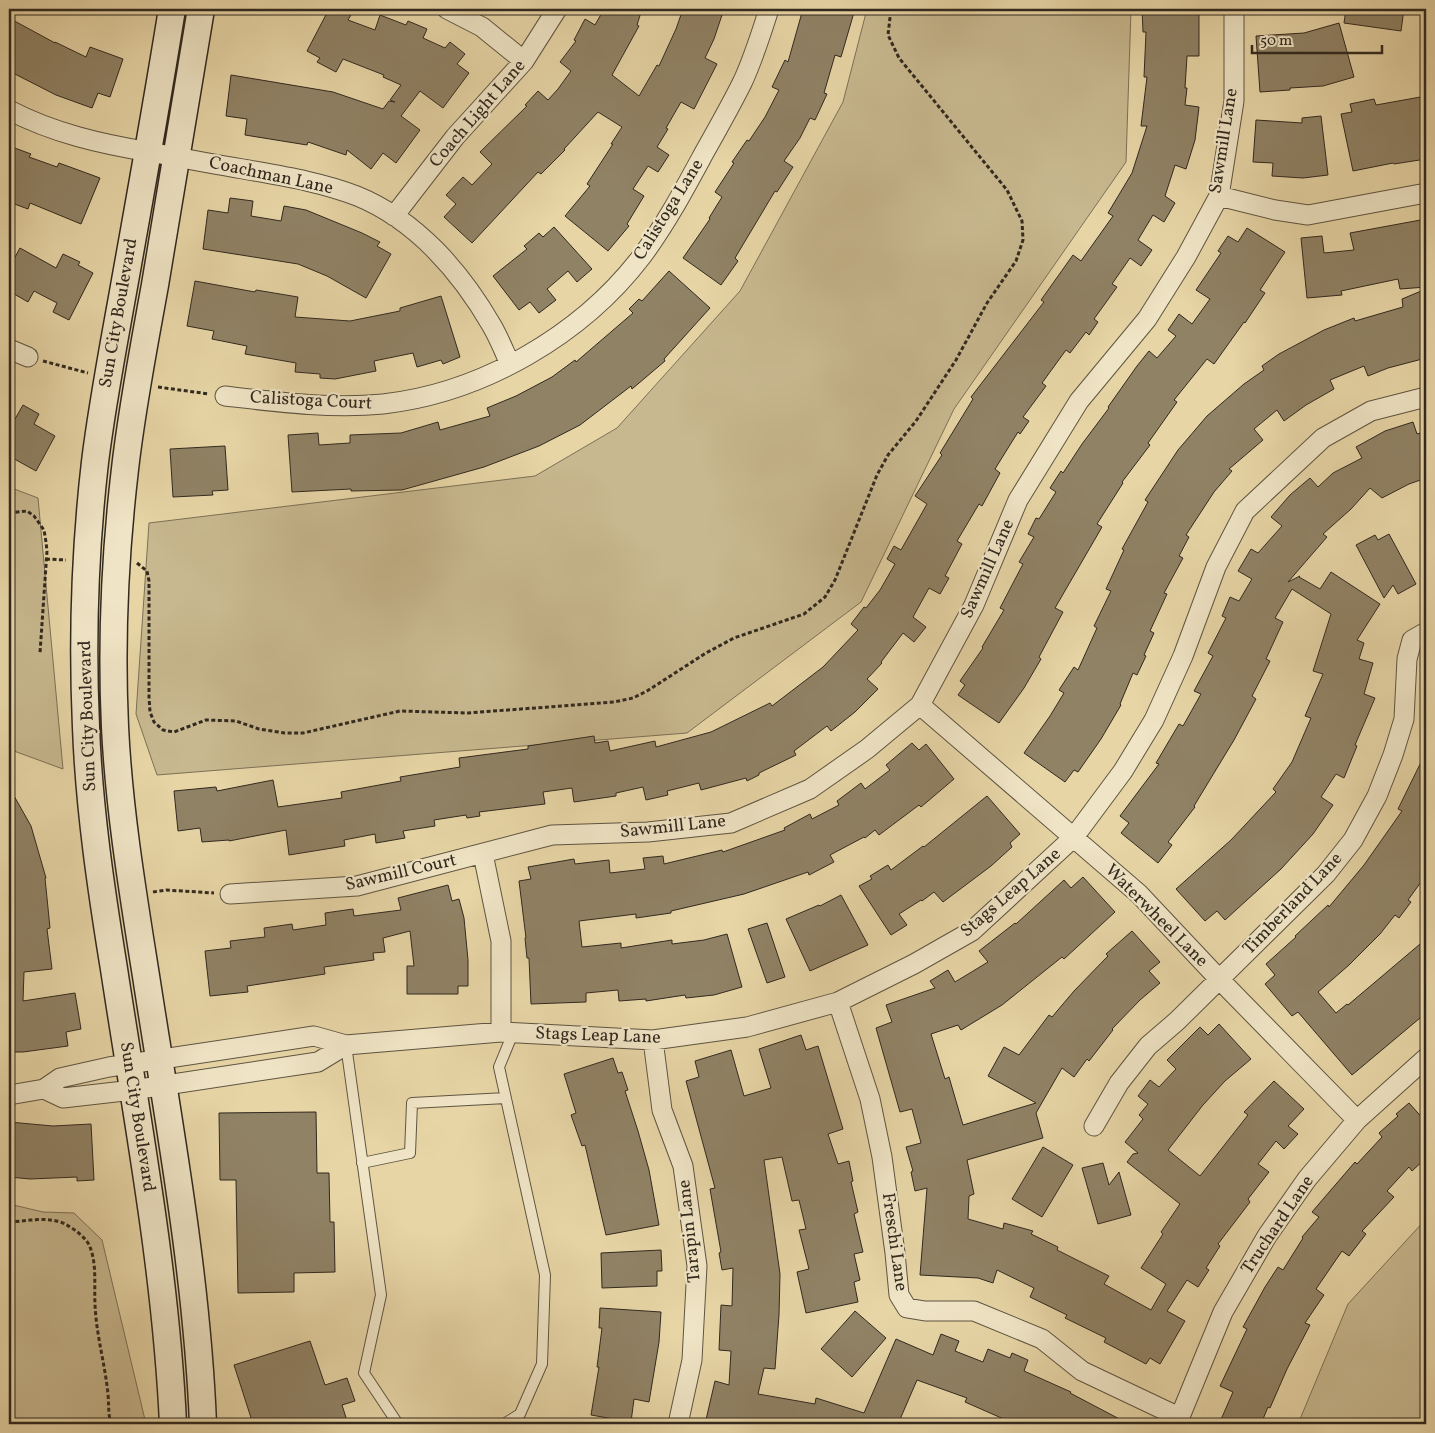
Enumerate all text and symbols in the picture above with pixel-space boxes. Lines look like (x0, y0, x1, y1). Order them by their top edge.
scale bar (1252, 22, 1382, 54)
text: 50 m (1260, 31, 1292, 52)
street label: Coach Light Lane (424, 55, 532, 173)
street label: Sawmill Lane (1203, 87, 1245, 195)
street label: Coachman Lane (207, 151, 335, 201)
street label: Calistoga Lane (628, 155, 710, 265)
street label: Sun City Boulevard (94, 236, 144, 390)
street label: Calistoga Court (249, 385, 373, 417)
street label: Sawmill Lane (955, 515, 1021, 623)
street label: Sun City Boulevard (73, 640, 103, 792)
street label: Sawmill Lane (619, 809, 727, 845)
street label: Stags Leap Lane (955, 842, 1067, 944)
street label: Timberland Lane (1237, 847, 1349, 961)
street label: Sawmill Court (343, 848, 459, 898)
street label: Waterwheel Lane (1099, 859, 1213, 973)
street label: Stags Leap Lane (535, 1021, 661, 1051)
street label: Sun City Boulevard (113, 1040, 161, 1194)
street label: Truchard Lane (1236, 1171, 1320, 1279)
street label: Tarapin Lane (672, 1178, 708, 1284)
street label: Freschi Lane (875, 1191, 913, 1293)

